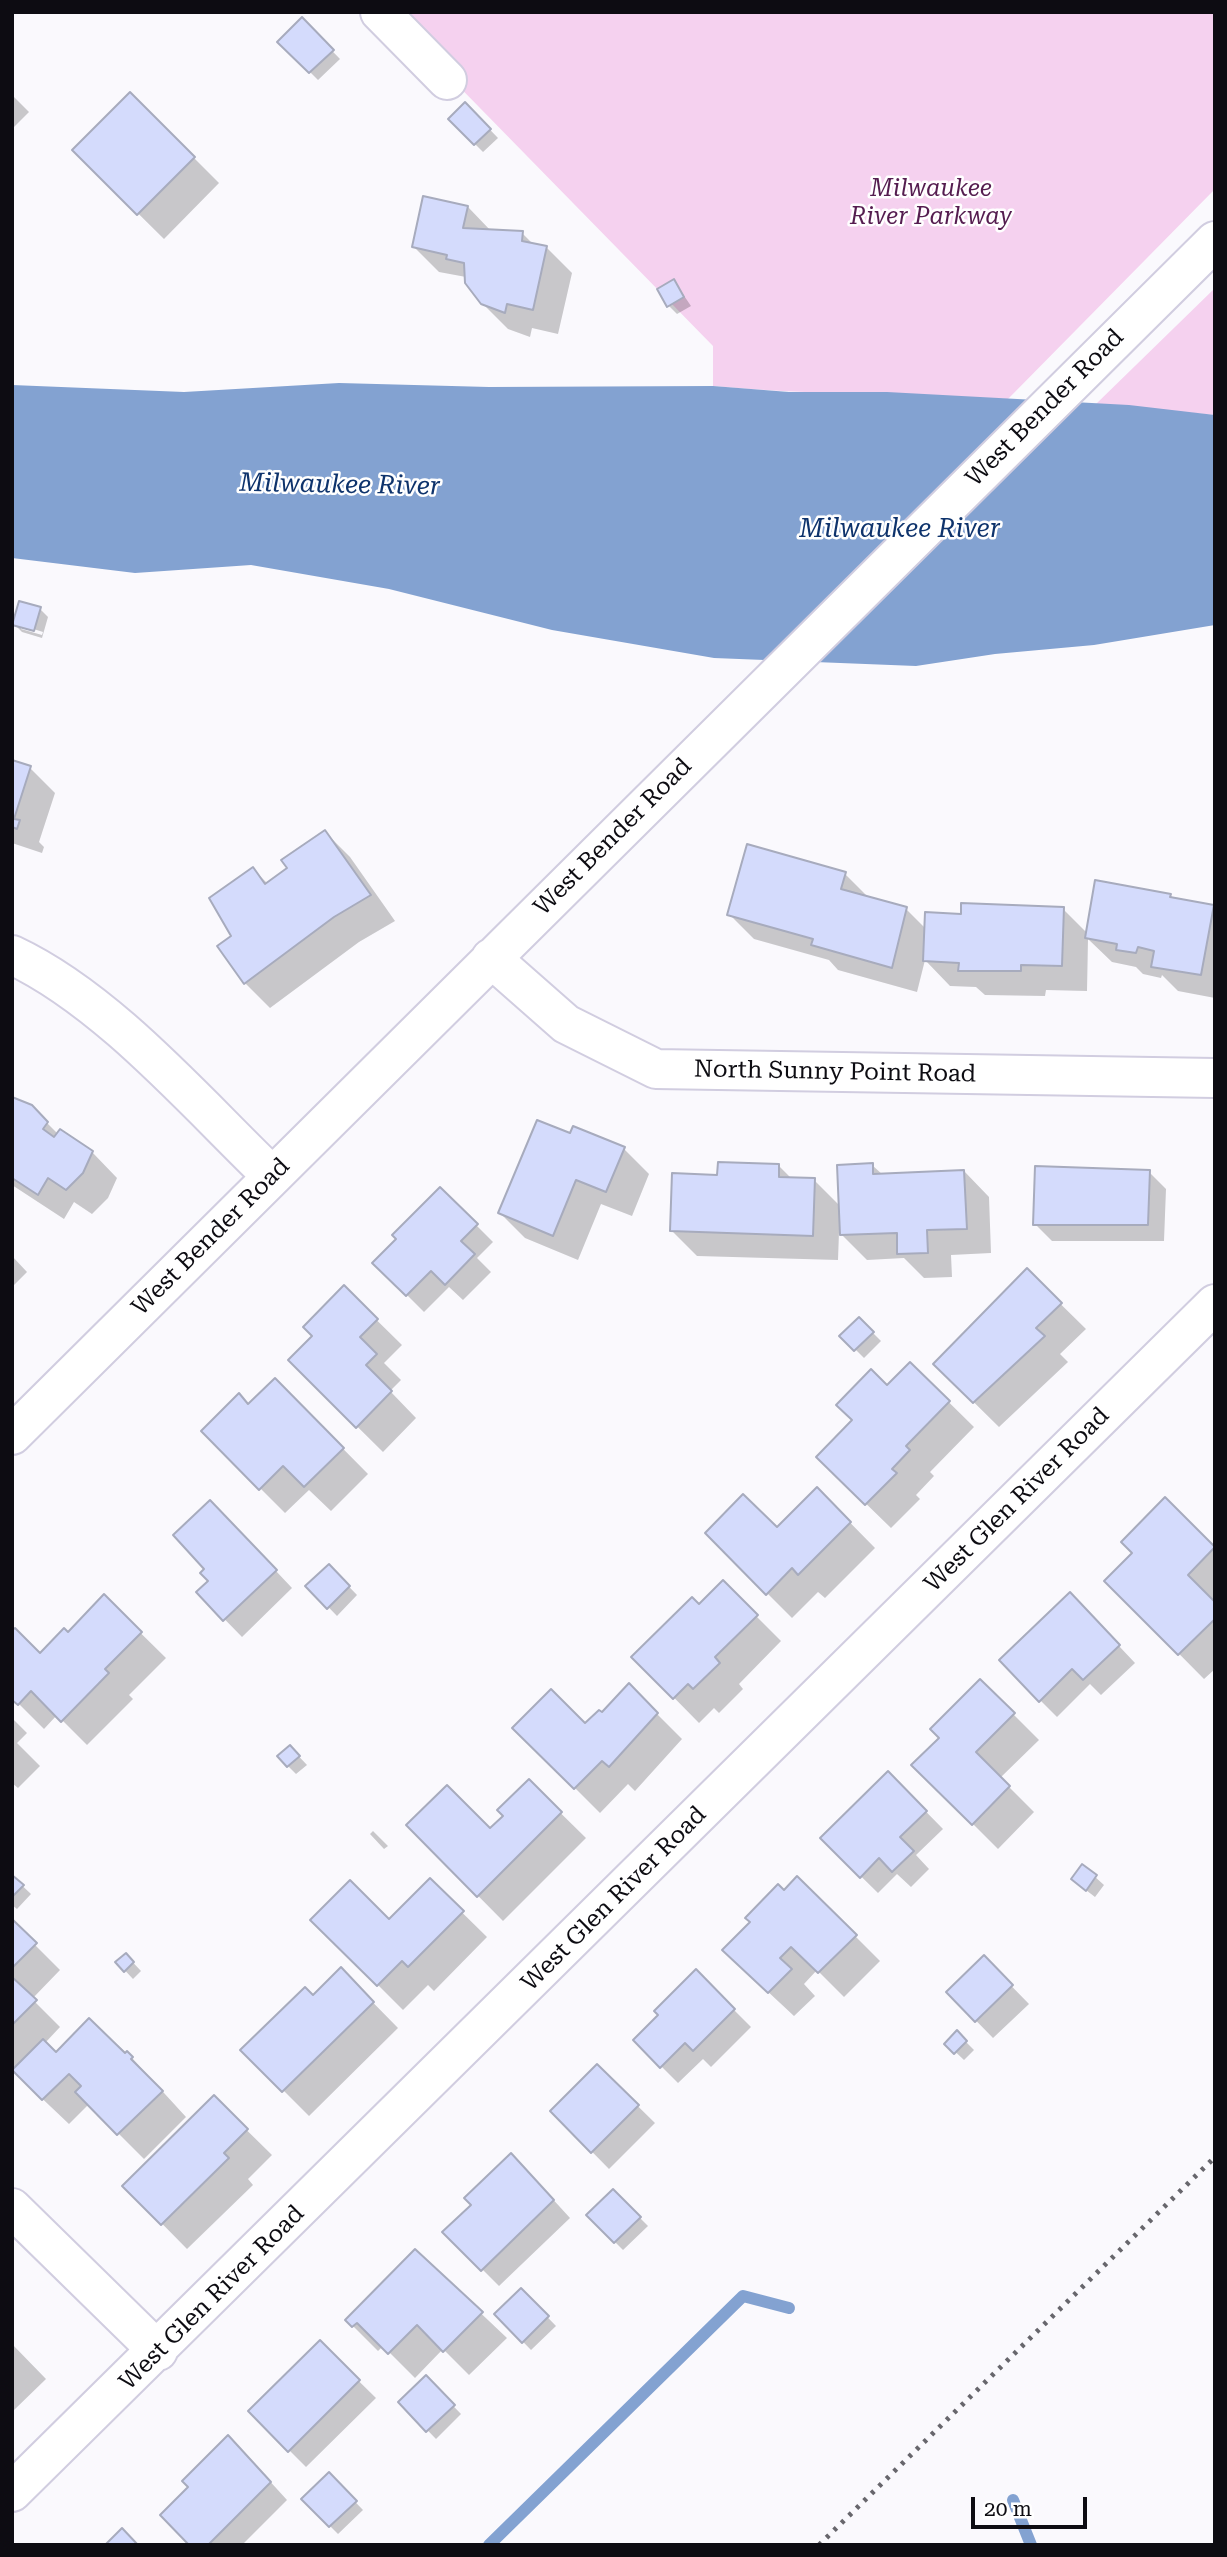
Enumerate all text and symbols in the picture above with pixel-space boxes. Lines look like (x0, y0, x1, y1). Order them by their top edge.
park label: Milwaukee River Parkway (850, 175, 1012, 231)
street label: West Bender Road (960, 323, 1130, 493)
water label: Milwaukee River (239, 468, 441, 502)
water label: Milwaukee River (799, 513, 1001, 545)
street label: West Bender Road (528, 752, 698, 922)
street label: North Sunny Point Road (694, 1055, 976, 1089)
street label: West Bender Road (126, 1152, 296, 1322)
street label: West Glen River Road (919, 1402, 1115, 1598)
street label: West Glen River Road (516, 1801, 712, 1997)
street label: West Glen River Road (114, 2200, 310, 2396)
scale bar (975, 2484, 1090, 2528)
text: 20 m (984, 2497, 1032, 2521)

